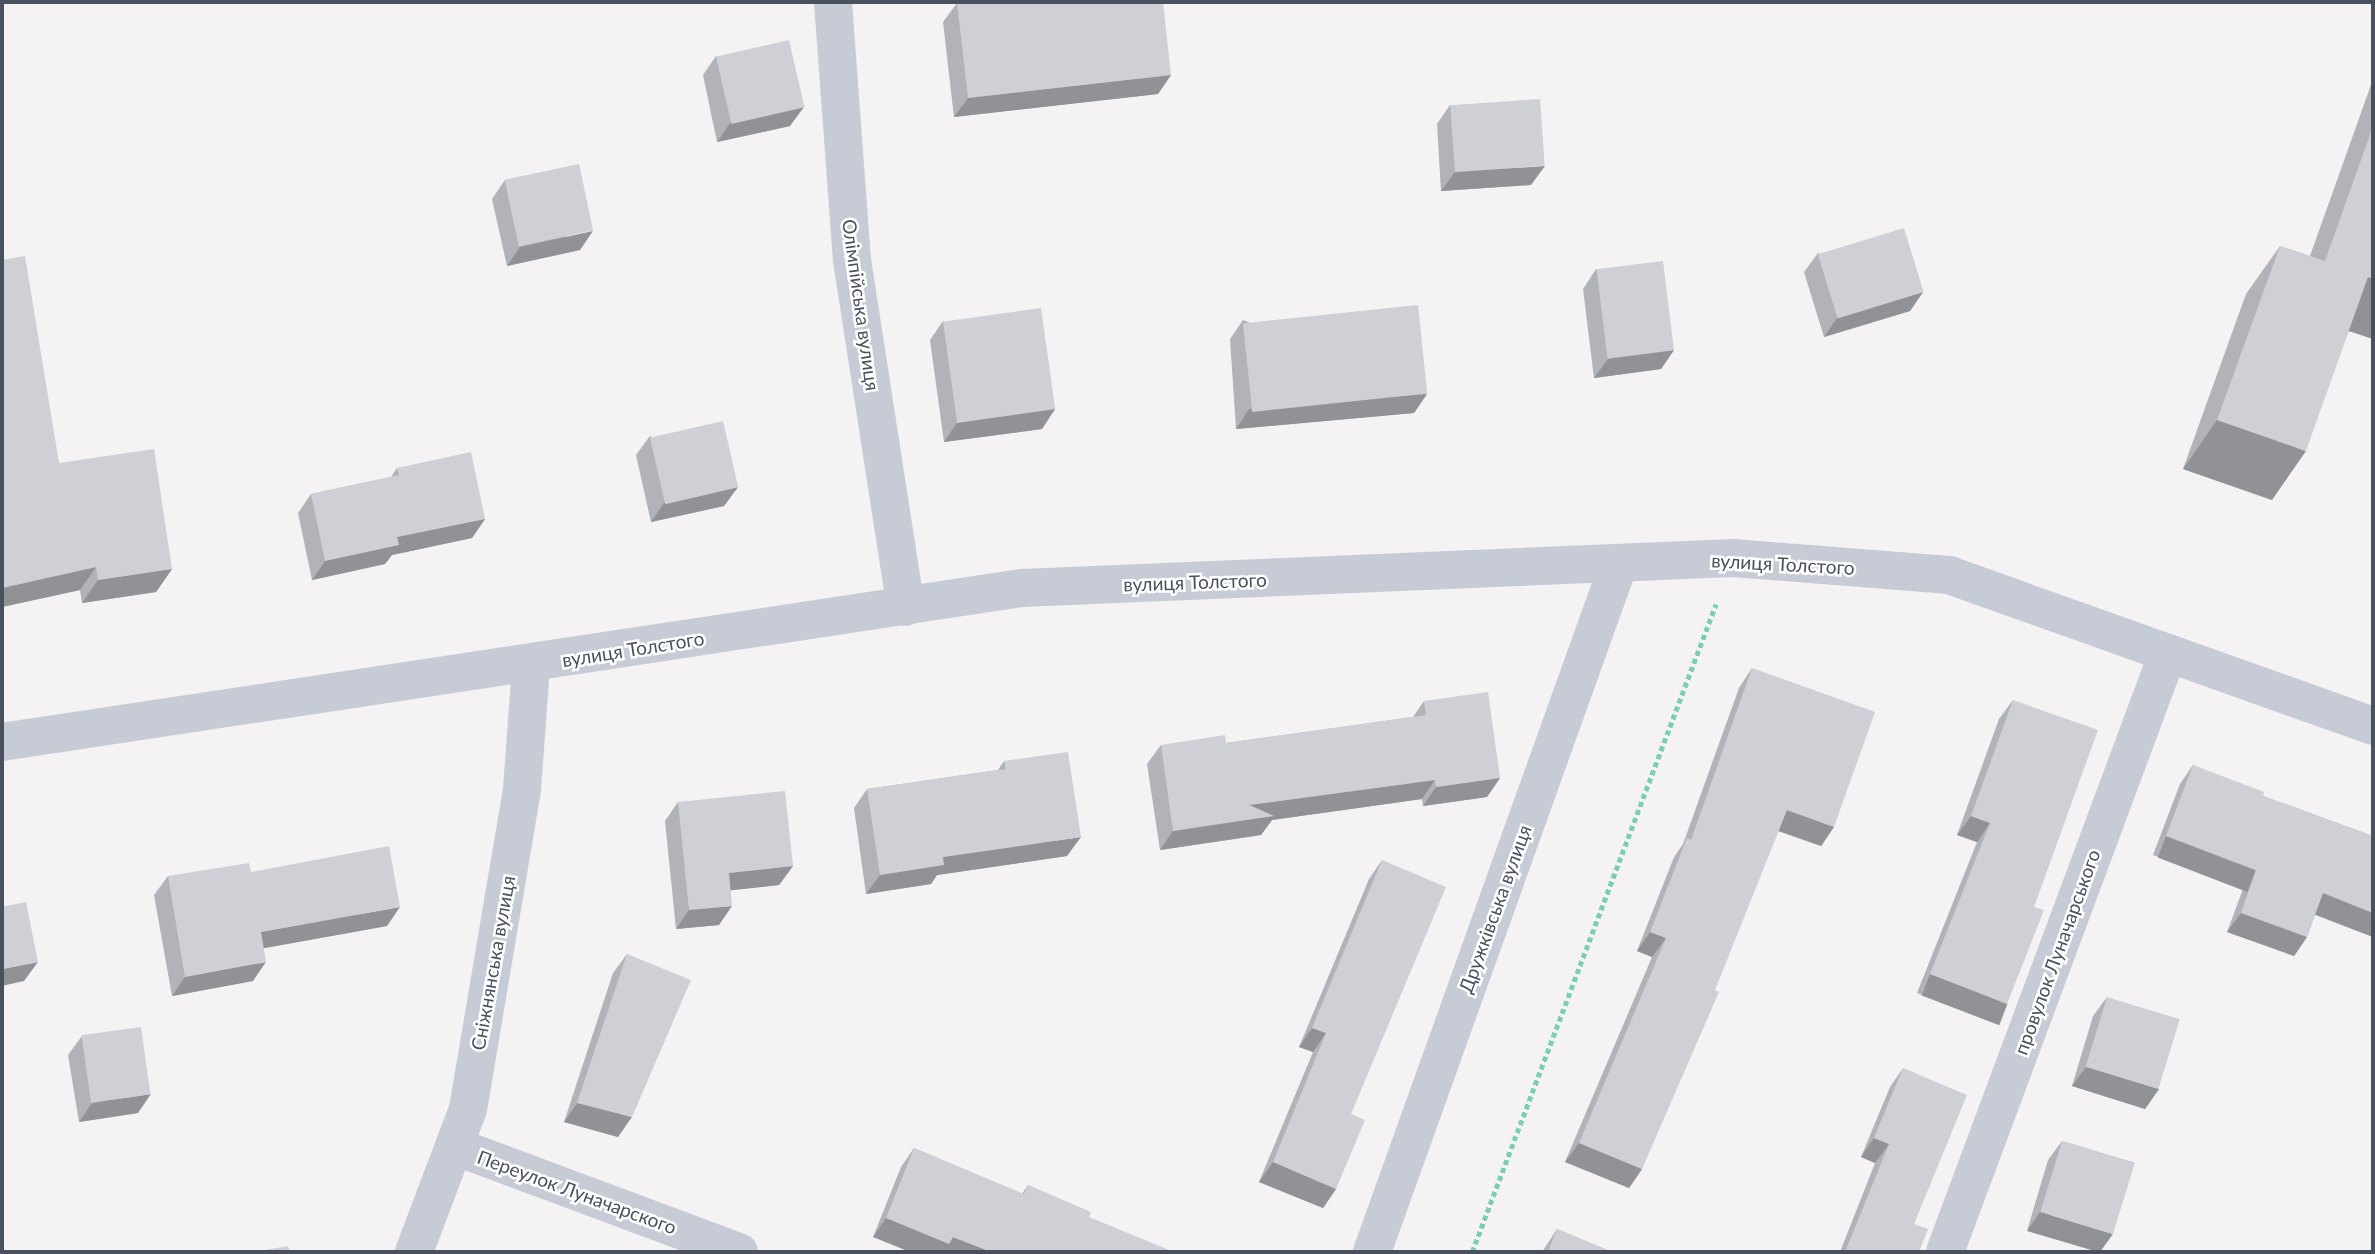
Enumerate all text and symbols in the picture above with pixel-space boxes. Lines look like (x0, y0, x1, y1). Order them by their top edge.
street label: Олімпійська вулиця (838, 218, 884, 392)
street label: вулиця Толстого (1711, 549, 1855, 579)
street label: вулиця Толстого (1123, 568, 1267, 596)
street label: вулиця Толстого (560, 627, 706, 671)
street label: Дружківська вулиця (1454, 822, 1536, 996)
street label: провулок Луначарського (2009, 846, 2105, 1058)
street label: Сніжнянська вулиця (466, 874, 520, 1052)
street label: Переулок Луначарского (474, 1145, 680, 1239)

